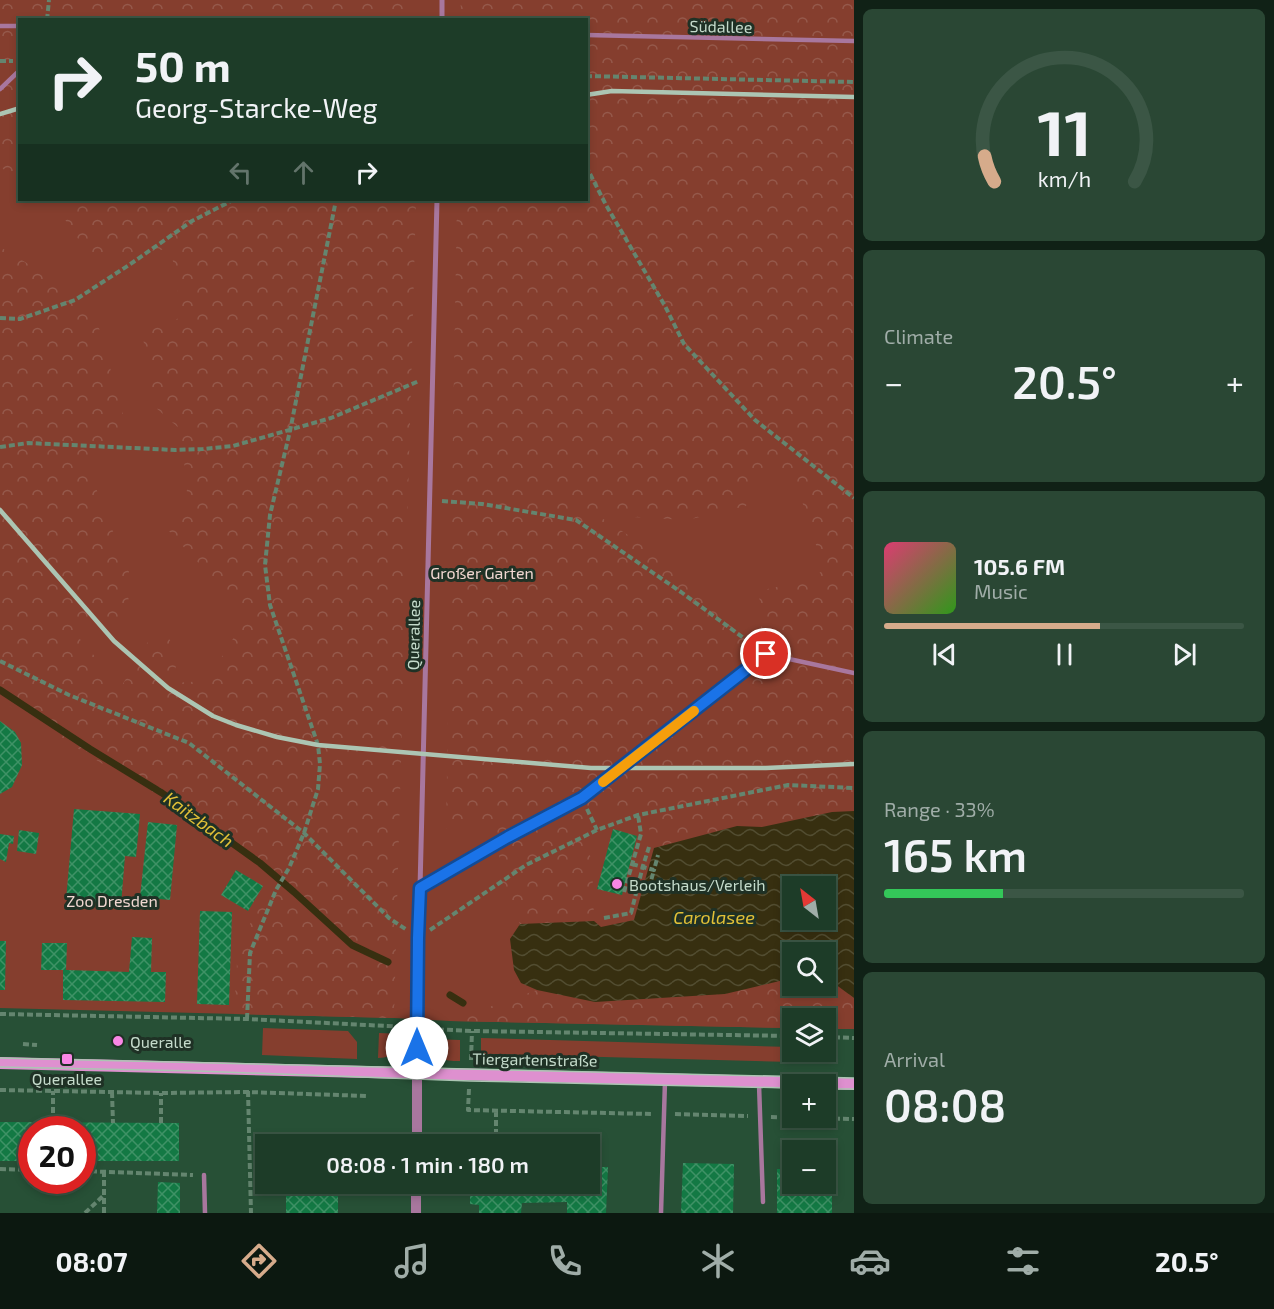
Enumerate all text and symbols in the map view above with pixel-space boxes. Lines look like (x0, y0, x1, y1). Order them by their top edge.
street label: Südallee (689, 16, 753, 36)
text: 50 m (135, 40, 231, 90)
icon: right (36, 42, 114, 120)
text: Georg-Starcke-Weg (135, 91, 378, 123)
text: 11 (1037, 94, 1091, 169)
icon: left (224, 156, 257, 189)
icon: ahead (287, 156, 320, 189)
icon: right (350, 156, 383, 189)
text: km/h (1037, 166, 1091, 191)
text: Climate (884, 324, 953, 348)
text: 20.5° (1012, 354, 1117, 408)
text: − (884, 362, 903, 402)
text: + (1226, 362, 1244, 402)
text: 105.6 FM (974, 553, 1065, 579)
park label: Großer Garten (430, 563, 534, 582)
text: Music (974, 579, 1028, 603)
street label: Querallee (403, 600, 424, 670)
pin (740, 628, 791, 679)
icon: arrive (749, 637, 782, 670)
icon: previous (928, 638, 961, 671)
icon: pause (1048, 638, 1081, 671)
icon: next (1168, 638, 1201, 671)
water label: Kaitzbach (160, 786, 238, 852)
text: Range · 33% (884, 797, 995, 821)
text: 165 km (884, 827, 1027, 881)
place label: Bootshaus/Verleih (629, 875, 766, 894)
north arrow (782, 876, 836, 930)
map controls (782, 876, 836, 1194)
marker: Bootshaus/Verleih (610, 877, 624, 891)
park label: Zoo Dresden (66, 891, 158, 910)
water label: Carolasee (673, 906, 755, 928)
button: search (782, 942, 836, 996)
button: layers (782, 1008, 836, 1062)
position arrow (385, 1016, 449, 1080)
place label: Queralle (130, 1032, 192, 1052)
marker: Queralle (111, 1034, 125, 1048)
text: Arrival (884, 1047, 945, 1071)
street label: Tiergartenstraße (472, 1048, 598, 1070)
marker: Querallee (60, 1052, 74, 1066)
place label: Querallee (32, 1069, 102, 1089)
button: + (782, 1074, 836, 1128)
text: 08:08 (884, 1077, 1006, 1131)
speed limit sign: 20 (18, 1116, 96, 1194)
button: − (782, 1140, 836, 1194)
text: 08:08 · 1 min · 180 m (326, 1151, 529, 1177)
icon: directions (238, 1240, 280, 1282)
icon: music (391, 1240, 433, 1282)
icon: phone (544, 1240, 586, 1282)
icon: climate (697, 1240, 739, 1282)
icon: car (849, 1240, 891, 1282)
icon: filters (1002, 1240, 1044, 1282)
text: 08:07 (55, 1245, 127, 1277)
text: 20.5° (1155, 1245, 1219, 1277)

